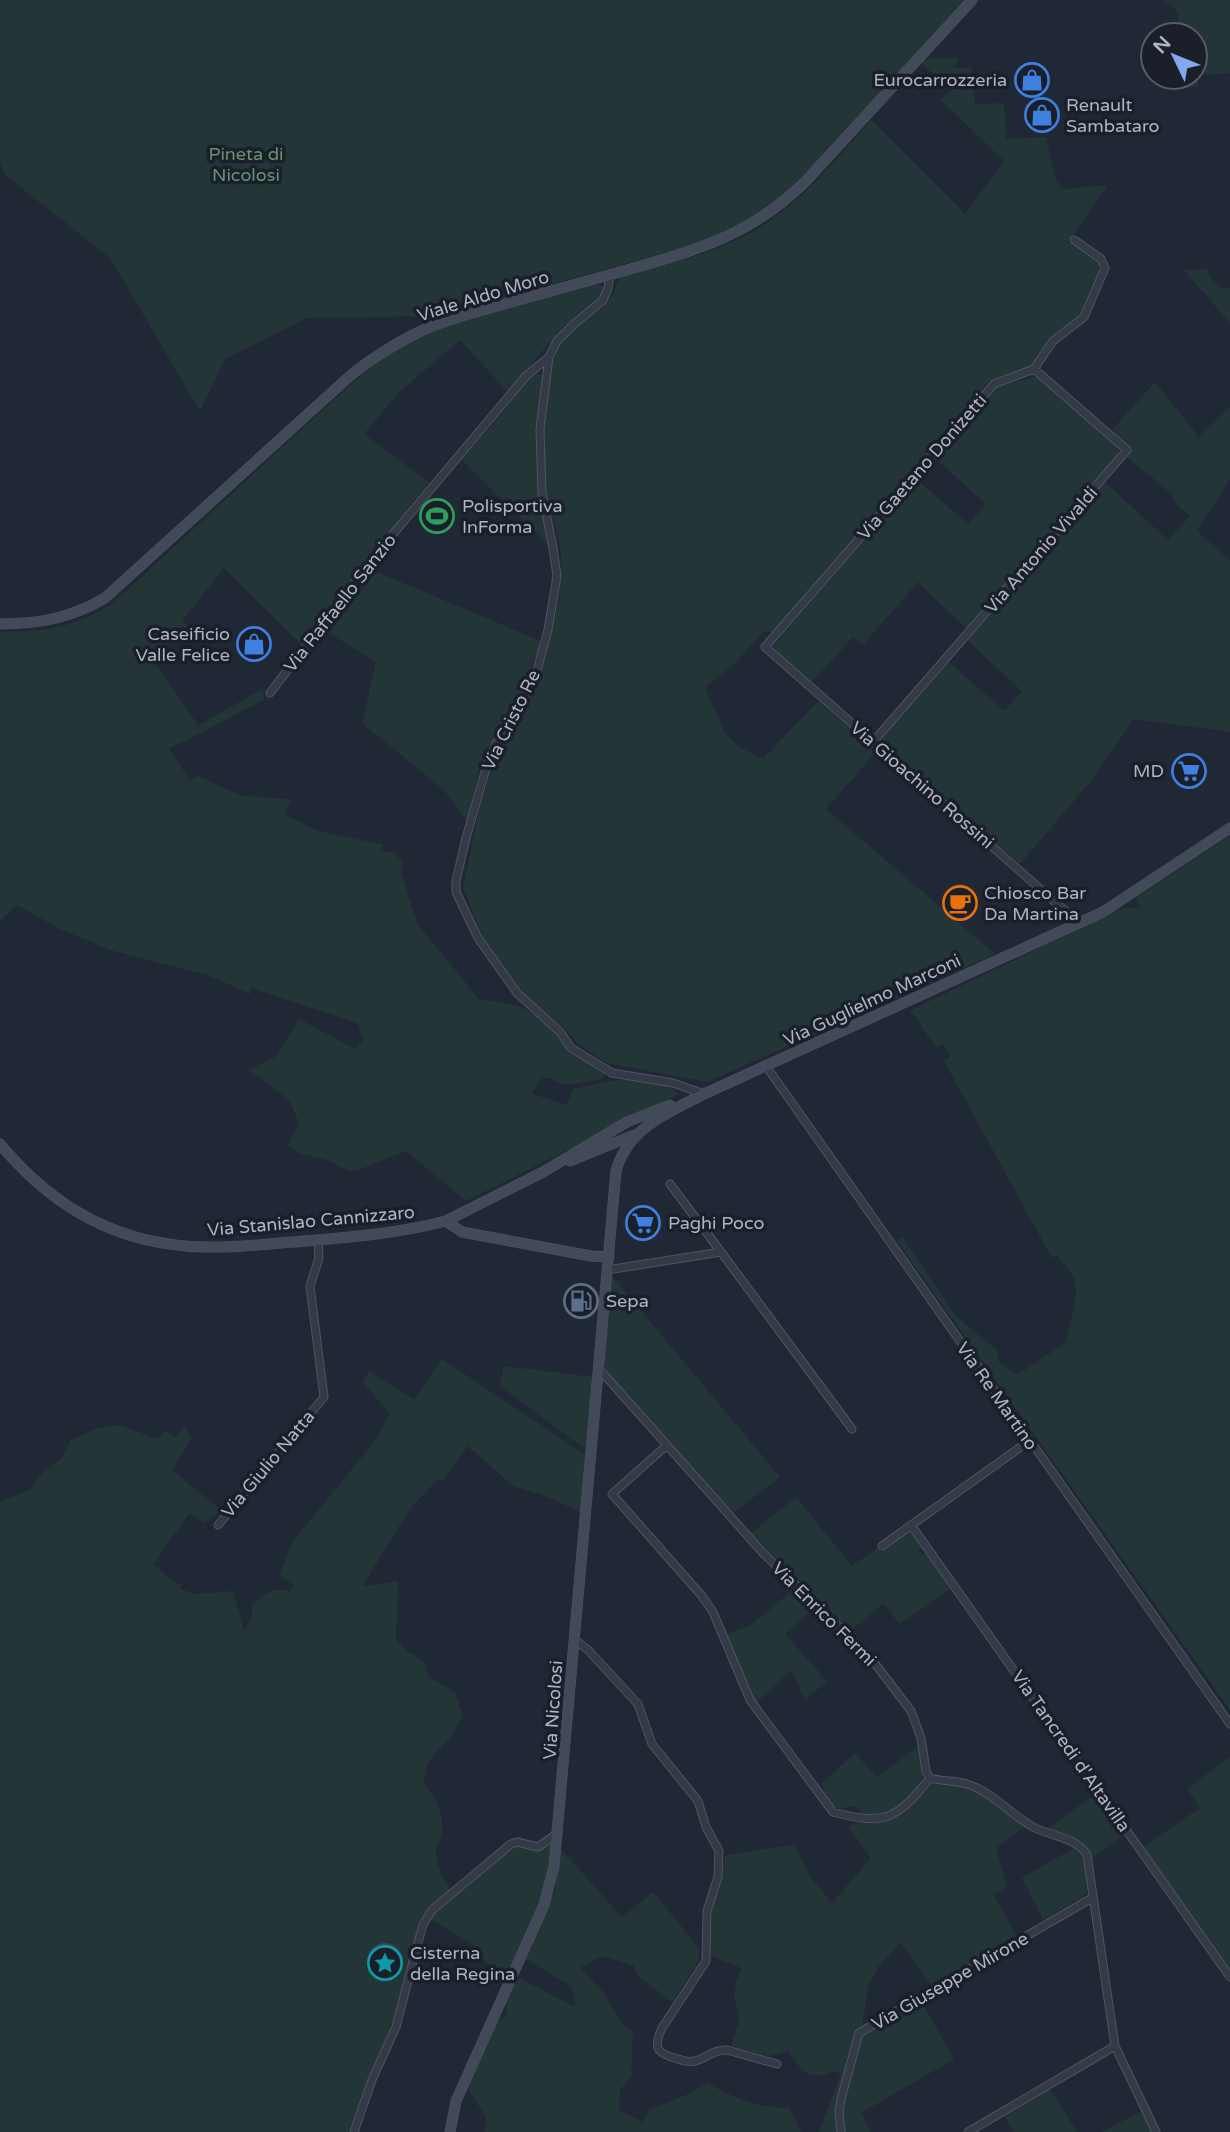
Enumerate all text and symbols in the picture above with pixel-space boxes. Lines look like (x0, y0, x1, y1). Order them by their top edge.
north arrow (1139, 21, 1209, 91)
text: N (1149, 32, 1176, 58)
shop icon: Eurocarrozzeria (1013, 61, 1051, 99)
place label: Eurocarrozzeria (873, 69, 1007, 91)
place label: Renault Sambataro (1066, 94, 1160, 137)
shop icon: Renault Sambataro (1023, 96, 1061, 134)
park label: Pineta di Nicolosi (208, 143, 284, 186)
street label: Viale Aldo Moro (414, 265, 552, 327)
street label: Via Gaetano Donizetti (853, 390, 991, 544)
street label: Via Antonio Vivaldi (980, 482, 1102, 618)
place label: Polisportiva InForma (462, 495, 563, 538)
sports icon: Polisportiva InForma (418, 497, 456, 535)
street label: Via Raffaello Sanzio (279, 529, 401, 677)
place label: Caseificio Valle Felice (135, 623, 230, 666)
shop icon: Caseificio Valle Felice (235, 625, 273, 663)
street label: Via Cristo Re (477, 666, 545, 774)
street label: Via Gioachino Rossini (846, 717, 998, 853)
supermarket icon: MD (1170, 752, 1208, 790)
place label: MD (1133, 760, 1164, 782)
place label: Chiosco Bar Da Martina (984, 882, 1086, 925)
cafe icon: Chiosco Bar Da Martina (941, 884, 979, 922)
street label: Via Guglielmo Marconi (780, 949, 964, 1051)
street label: Via Stanislao Cannizzaro (206, 1201, 416, 1241)
supermarket icon: Paghi Poco (624, 1204, 662, 1242)
place label: Paghi Poco (668, 1212, 765, 1234)
fuel station icon: Sepa (562, 1282, 600, 1320)
place label: Sepa (606, 1290, 649, 1312)
street label: Via Re Martino (952, 1338, 1042, 1454)
street label: Via Giulio Natta (217, 1406, 319, 1522)
street label: Via Enrico Fermi (767, 1557, 881, 1671)
street label: Via Nicolosi (539, 1660, 567, 1760)
street label: Via Tancredi d'Altavilla (1007, 1666, 1135, 1836)
street label: Via Giuseppe Mirone (868, 1927, 1032, 2035)
place label: Cisterna della Regina (410, 1942, 515, 1985)
place icon: Cisterna della Regina (366, 1944, 404, 1982)

